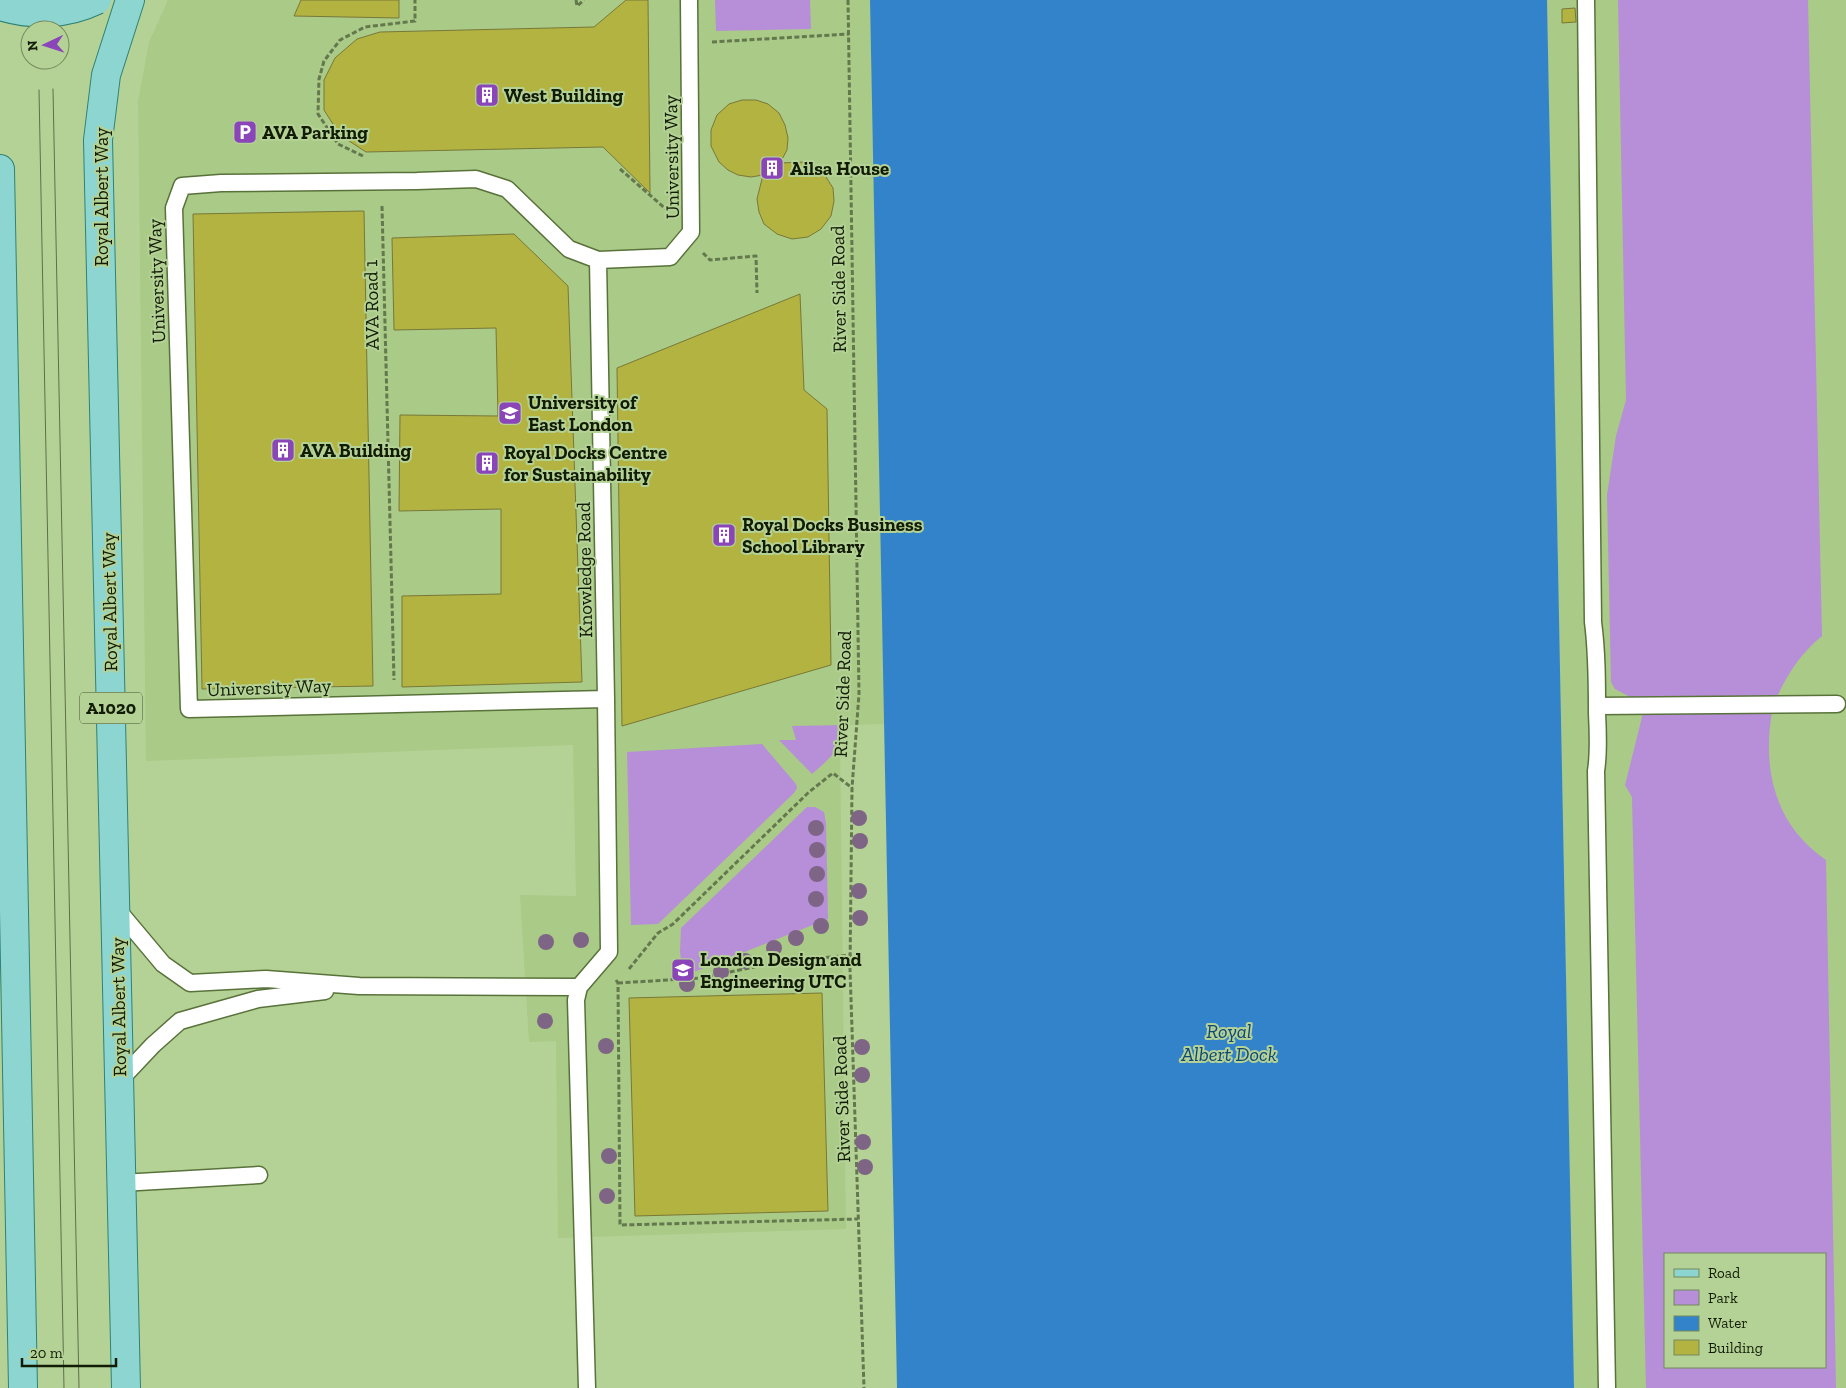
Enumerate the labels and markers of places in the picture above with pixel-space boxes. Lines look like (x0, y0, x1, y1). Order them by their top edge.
building icon: West Building (474, 82, 500, 108)
place label: West Building (504, 84, 623, 107)
parking icon: AVA Parking (232, 119, 258, 145)
place label: AVA Parking (262, 121, 368, 144)
building icon: Ailsa House (759, 155, 785, 181)
place label: Ailsa House (790, 157, 889, 180)
place label: University of East London (528, 391, 639, 436)
school or university icon: University of East London (497, 400, 523, 426)
building icon: AVA Building (270, 437, 296, 463)
place label: AVA Building (300, 439, 412, 462)
place label: Royal Docks Centre for Sustainability (504, 441, 667, 486)
building icon: Royal Docks Centre for Sustainability (474, 450, 500, 476)
place label: Royal Docks Business School Library (742, 513, 923, 558)
building icon: Royal Docks Business School Library (711, 522, 737, 548)
place label: London Design and Engineering UTC (700, 948, 862, 993)
school or university icon: London Design and Engineering UTC (670, 957, 696, 983)

